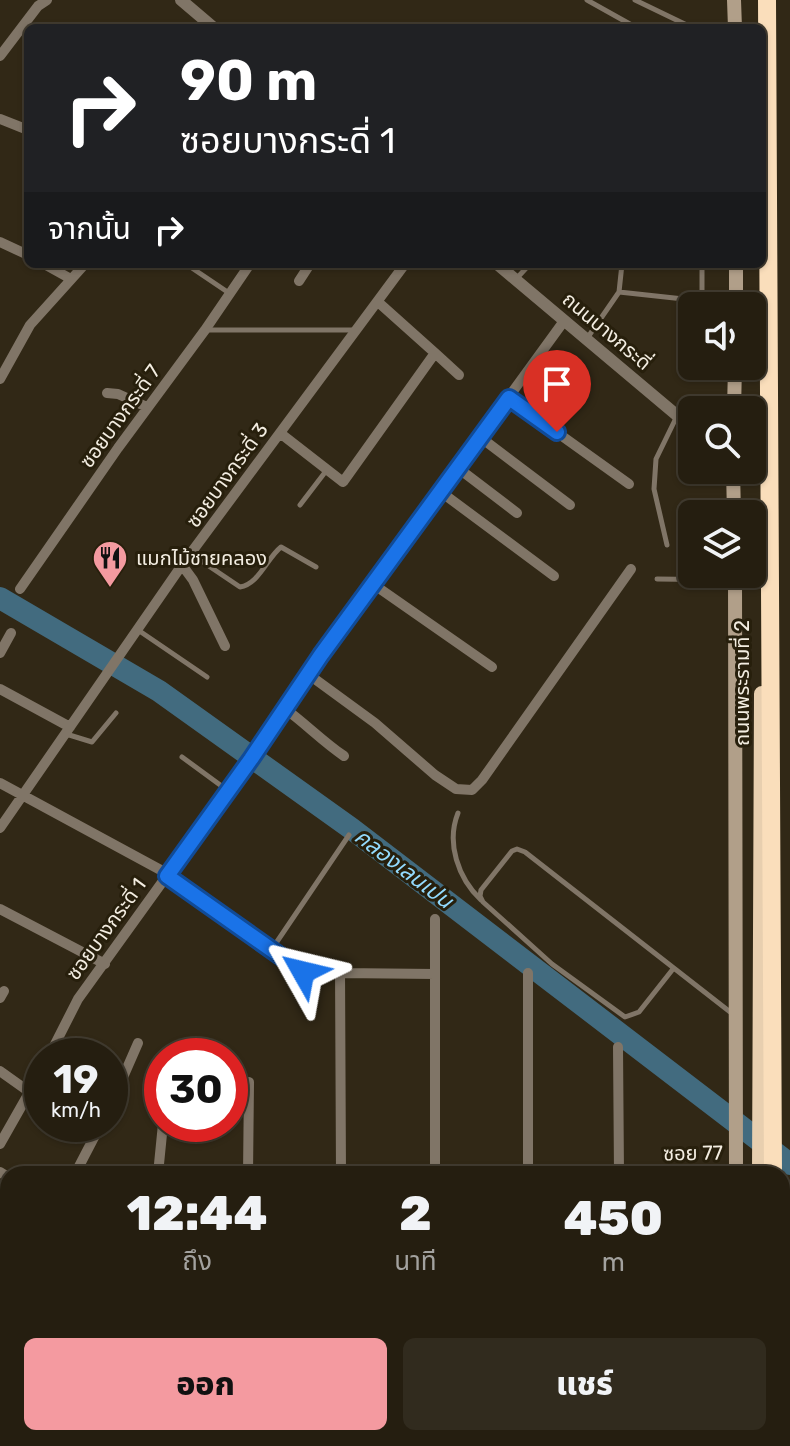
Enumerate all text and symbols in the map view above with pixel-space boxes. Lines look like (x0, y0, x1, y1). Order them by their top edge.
text: 90 m (180, 48, 317, 114)
icon: right (48, 56, 152, 160)
text: ซอยบางกระดี่ 1 (180, 119, 396, 162)
icon: right (147, 208, 191, 252)
text: จากนั้น (48, 211, 131, 247)
street label: ถนนบางกระดี่ (558, 285, 657, 375)
map controls (678, 292, 766, 588)
button: sound (678, 292, 766, 380)
pin (523, 350, 591, 432)
street label: ซอยบางกระดี่ 7 (73, 359, 165, 472)
icon: arrive (535, 362, 579, 406)
button: search (678, 396, 766, 484)
street label: ซอยบางกระดี่ 3 (179, 417, 273, 532)
button: layers (678, 500, 766, 588)
restaurant icon: แมกไม้ชายคลอง (91, 539, 129, 589)
place label: แมกไม้ชายคลอง (136, 546, 267, 570)
street label: ถนนพระรามที่ 2 (728, 620, 754, 746)
water label: คลองเลนเปน (349, 823, 459, 915)
street label: ซอยบางกระดี่ 1 (59, 872, 151, 984)
position arrow (261, 930, 345, 1014)
speed limit sign: 30 (144, 1038, 248, 1142)
text: 19 (53, 1056, 99, 1103)
text: km/h (51, 1098, 101, 1122)
street label: ซอย 77 (663, 1140, 723, 1166)
text: 12:44 (127, 1185, 267, 1242)
text: 2 (399, 1185, 432, 1242)
text: 450 (563, 1190, 663, 1247)
text: ถึง (182, 1246, 212, 1277)
text: นาที (394, 1246, 437, 1277)
text: m (602, 1247, 625, 1278)
button: ออก (24, 1338, 387, 1430)
button: แชร์ (403, 1338, 766, 1430)

